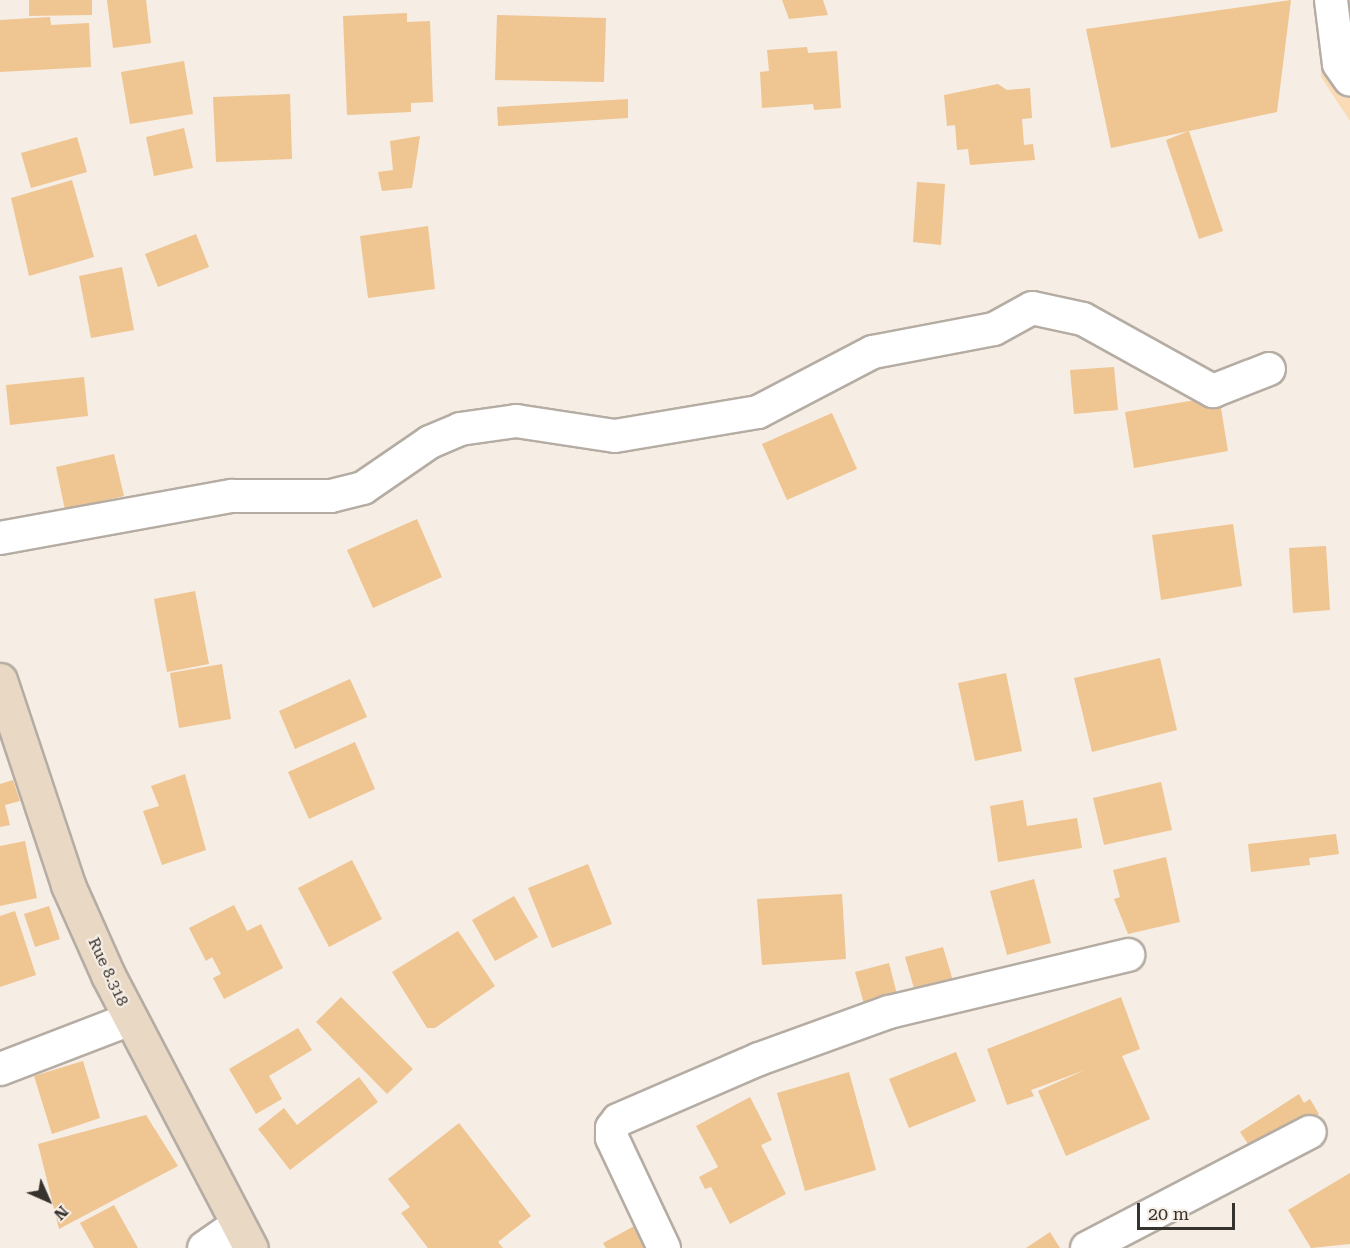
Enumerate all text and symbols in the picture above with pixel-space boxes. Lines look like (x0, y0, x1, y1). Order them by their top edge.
street label: Rue 8.318 (84, 935, 132, 1009)
north arrow (18, 1170, 78, 1230)
scale bar (1140, 1191, 1238, 1229)
text: N (50, 1202, 72, 1224)
text: 20 m (1148, 1203, 1189, 1224)

